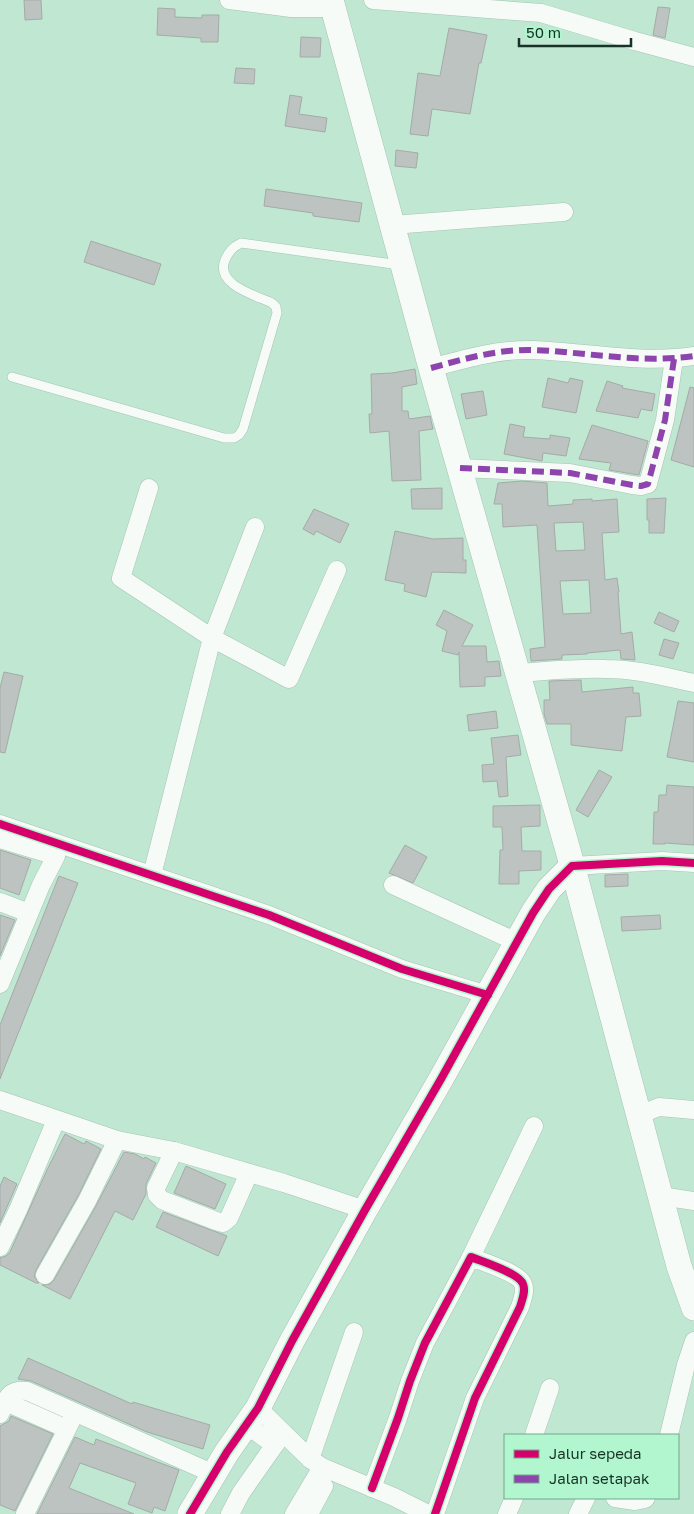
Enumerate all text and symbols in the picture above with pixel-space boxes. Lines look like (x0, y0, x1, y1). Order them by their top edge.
scale bar (519, 15, 632, 47)
text: 50 m (526, 23, 561, 41)
legend (504, 1434, 679, 1499)
text: Jalur sepeda (549, 1444, 642, 1462)
text: Jalan setapak (549, 1469, 650, 1487)

